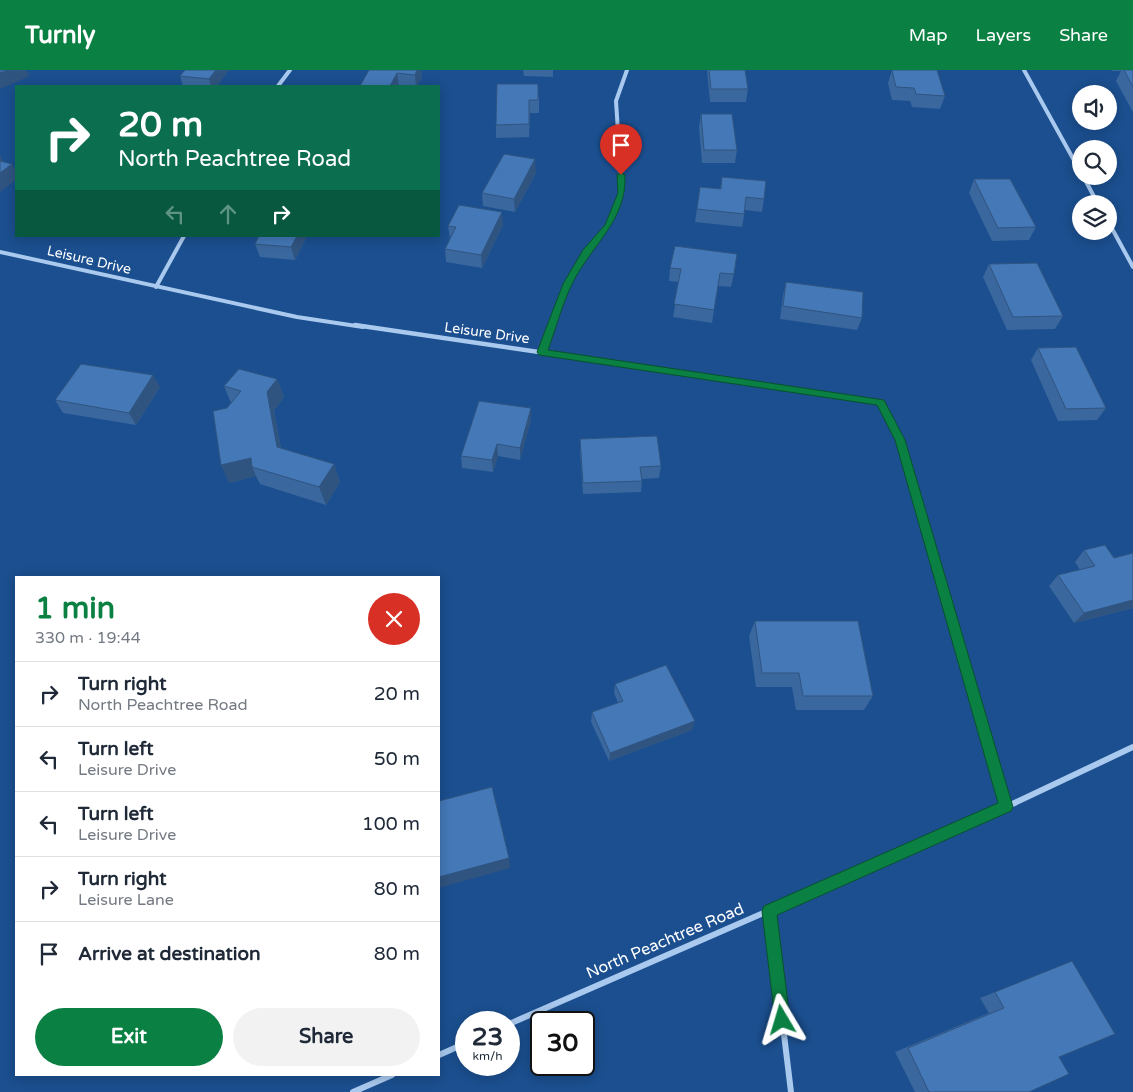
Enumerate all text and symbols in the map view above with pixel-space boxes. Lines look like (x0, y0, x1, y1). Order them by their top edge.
text: Turnly (25, 21, 95, 50)
text: Map (909, 24, 948, 46)
text: Layers (976, 24, 1031, 46)
text: Share (1059, 24, 1108, 46)
map controls (1072, 85, 1117, 240)
button: sound (1072, 85, 1117, 130)
text: 20 m (118, 104, 203, 146)
icon: right (35, 105, 100, 170)
pin (600, 124, 642, 175)
icon: arrive (607, 131, 635, 159)
button: search (1072, 140, 1117, 185)
text: North Peachtree Road (118, 146, 351, 172)
button: layers (1072, 195, 1117, 240)
icon: left (161, 200, 189, 228)
icon: ahead (214, 200, 242, 228)
icon: right (267, 200, 295, 228)
street label: Leisure Drive (45, 242, 133, 278)
street label: Leisure Drive (443, 319, 531, 347)
text: 1 min (35, 590, 115, 627)
button: close (368, 593, 420, 645)
text: 330 m · 19:44 (35, 628, 141, 648)
text: Turn right (78, 673, 166, 695)
icon: right (35, 680, 63, 708)
text: 20 m (374, 683, 420, 705)
text: North Peachtree Road (78, 695, 248, 715)
text: Turn left (78, 738, 154, 760)
icon: left (35, 745, 63, 773)
text: 50 m (374, 748, 420, 770)
text: Leisure Drive (78, 760, 176, 780)
text: Turn left (78, 803, 154, 825)
icon: left (35, 810, 63, 838)
text: 100 m (362, 813, 420, 835)
text: Leisure Drive (78, 825, 176, 845)
text: Turn right (78, 868, 166, 890)
icon: right (35, 875, 63, 903)
text: 80 m (374, 878, 420, 900)
text: Leisure Lane (78, 890, 174, 910)
street label: North Peachtree Road (583, 899, 747, 983)
icon: arrive (35, 940, 63, 968)
text: Arrive at destination (78, 943, 261, 965)
text: 80 m (374, 943, 420, 965)
position arrow (755, 993, 807, 1045)
button: Exit (35, 1008, 223, 1066)
button: Share (233, 1008, 420, 1066)
speed limit sign: 30 (530, 1011, 595, 1076)
text: 23 (472, 1022, 503, 1052)
text: km/h (472, 1049, 503, 1063)

